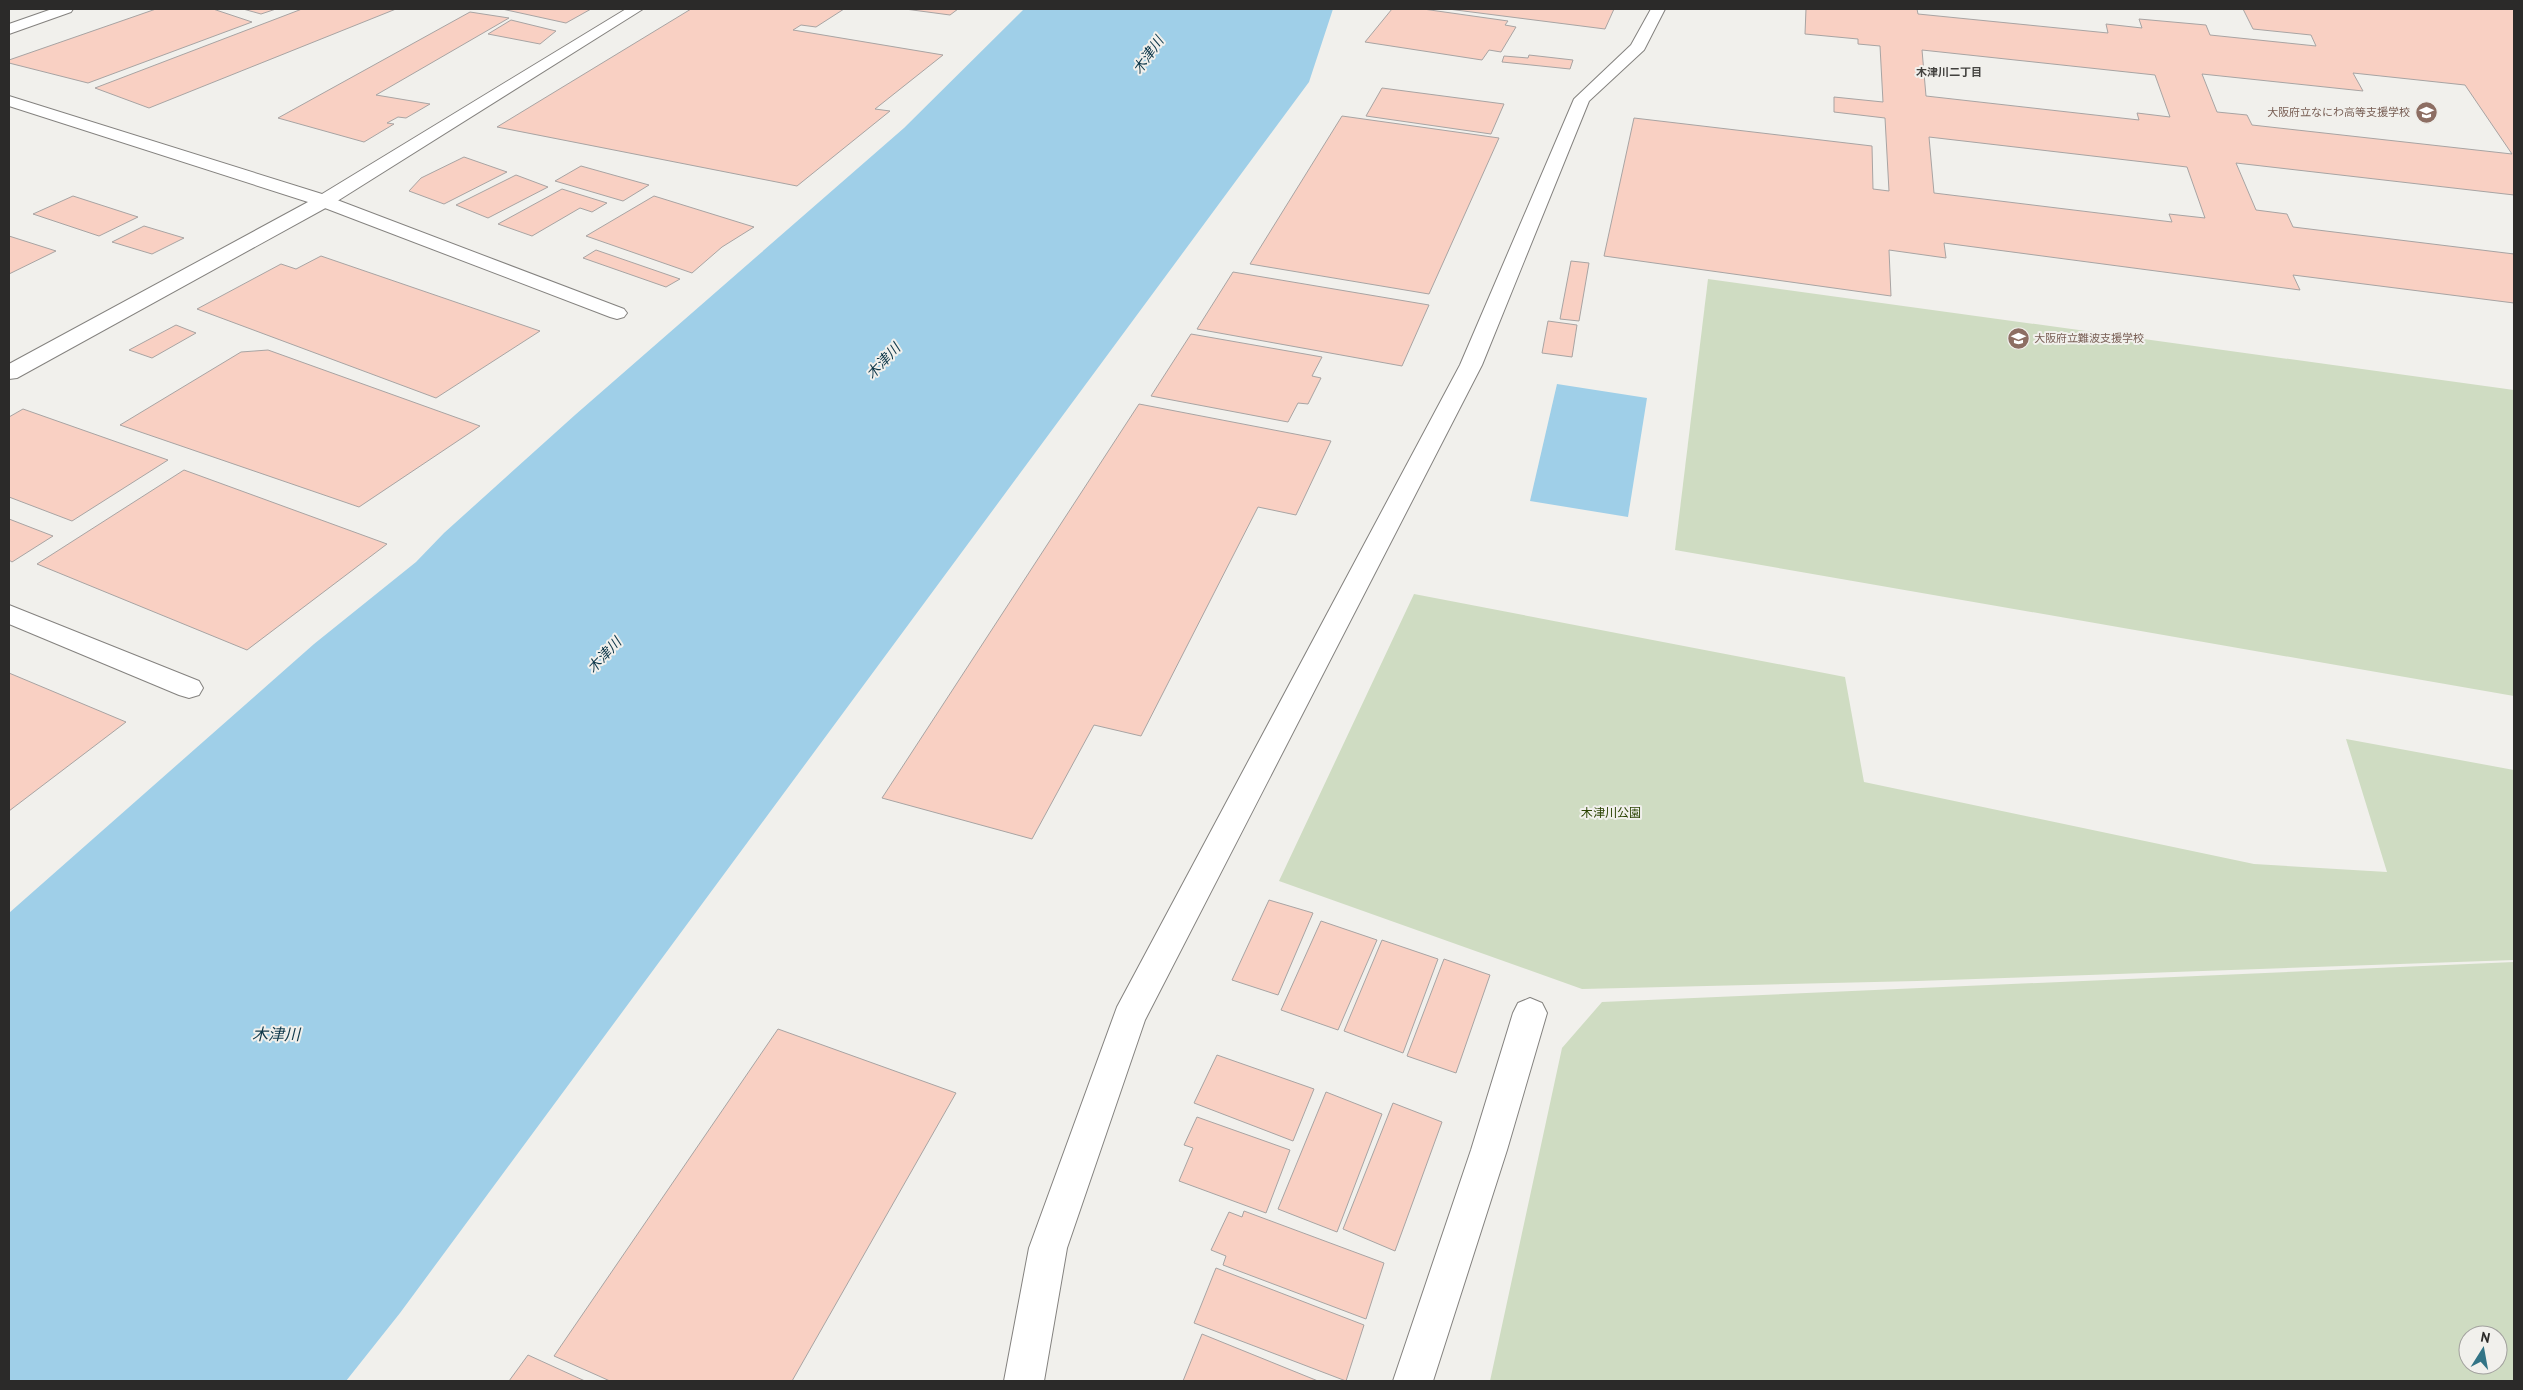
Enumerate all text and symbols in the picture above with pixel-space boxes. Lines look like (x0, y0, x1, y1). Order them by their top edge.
water label: 木津川 (1129, 31, 1169, 77)
district label: 木津川二丁目 (1916, 65, 1982, 79)
school or university icon: 大阪府立なにわ高等支援学校 (2414, 100, 2438, 124)
place label: 大阪府立なにわ高等支援学校 (2267, 105, 2410, 119)
school or university icon: 大阪府立難波支援学校 (2006, 326, 2030, 350)
place label: 大阪府立難波支援学校 (2034, 331, 2144, 345)
water label: 木津川 (862, 338, 905, 382)
water label: 木津川 (583, 632, 626, 676)
park label: 木津川公園 (1581, 805, 1641, 820)
water label: 木津川 (252, 1024, 302, 1044)
north arrow (2458, 1325, 2508, 1375)
text: N (2479, 1328, 2492, 1347)

